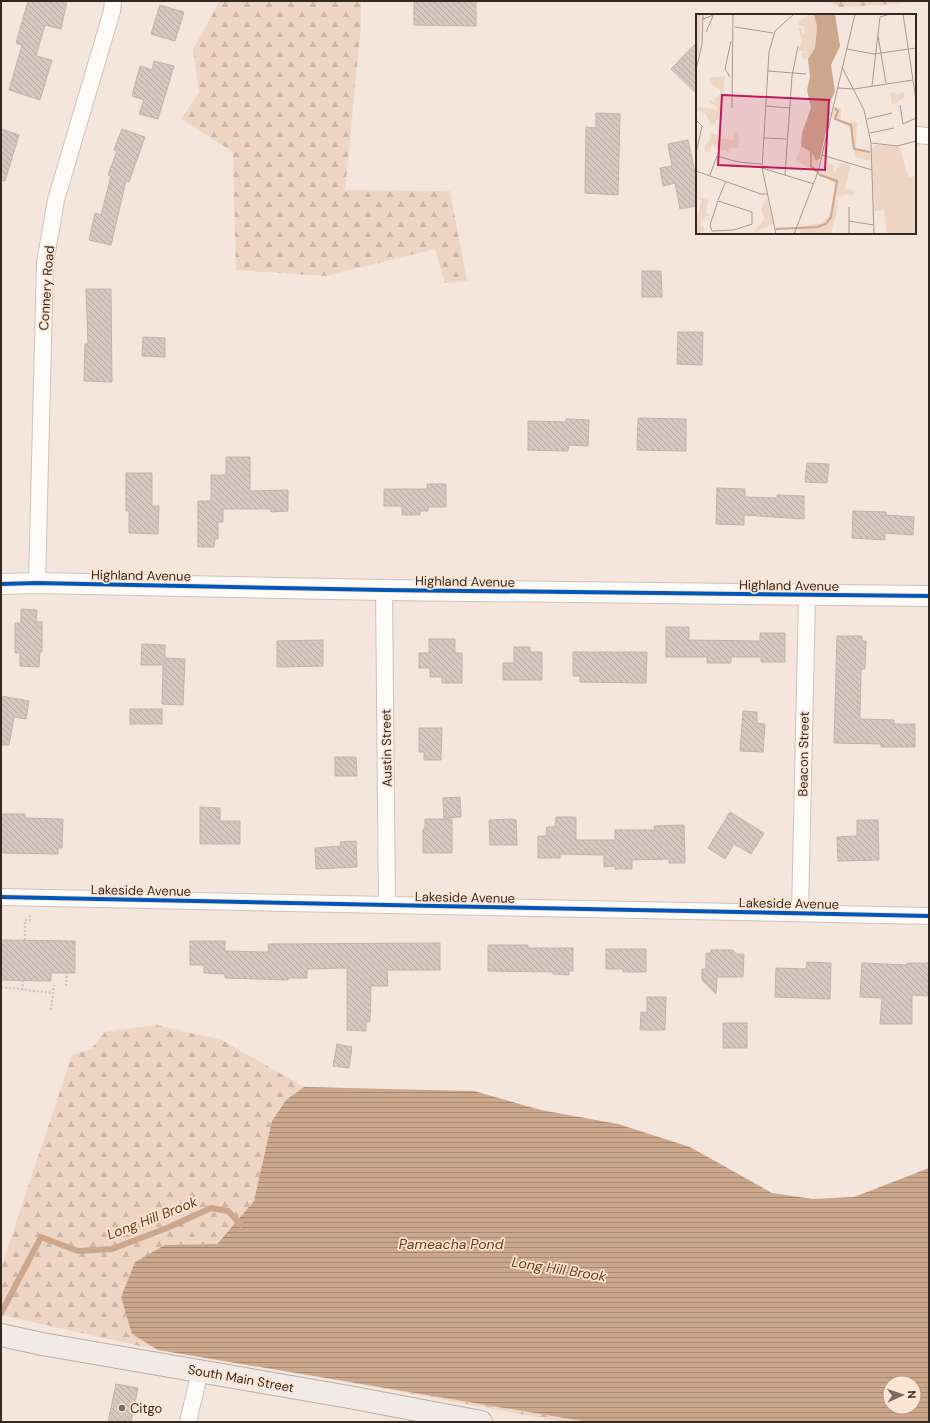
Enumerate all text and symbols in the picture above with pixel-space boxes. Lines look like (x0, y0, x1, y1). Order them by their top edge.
inset map (696, 14, 916, 234)
street label: Connery Road (35, 245, 58, 331)
street label: Highland Avenue (91, 566, 191, 585)
street label: Highland Avenue (415, 572, 515, 591)
street label: Highland Avenue (739, 576, 839, 595)
street label: Austin Street (377, 709, 396, 787)
street label: Beacon Street (794, 711, 813, 797)
street label: Lakeside Avenue (91, 881, 191, 900)
street label: Lakeside Avenue (415, 888, 515, 907)
street label: Lakeside Avenue (739, 894, 839, 913)
water label: Long Hill Brook (104, 1192, 201, 1244)
water label: Pameacha Pond (399, 1235, 504, 1253)
water label: Long Hill Brook (510, 1253, 608, 1285)
street label: South Main Street (186, 1361, 295, 1396)
north arrow (882, 1375, 922, 1415)
text: N (905, 1390, 919, 1399)
place label: Citgo (130, 1400, 163, 1417)
marker: Citgo (117, 1403, 127, 1413)

